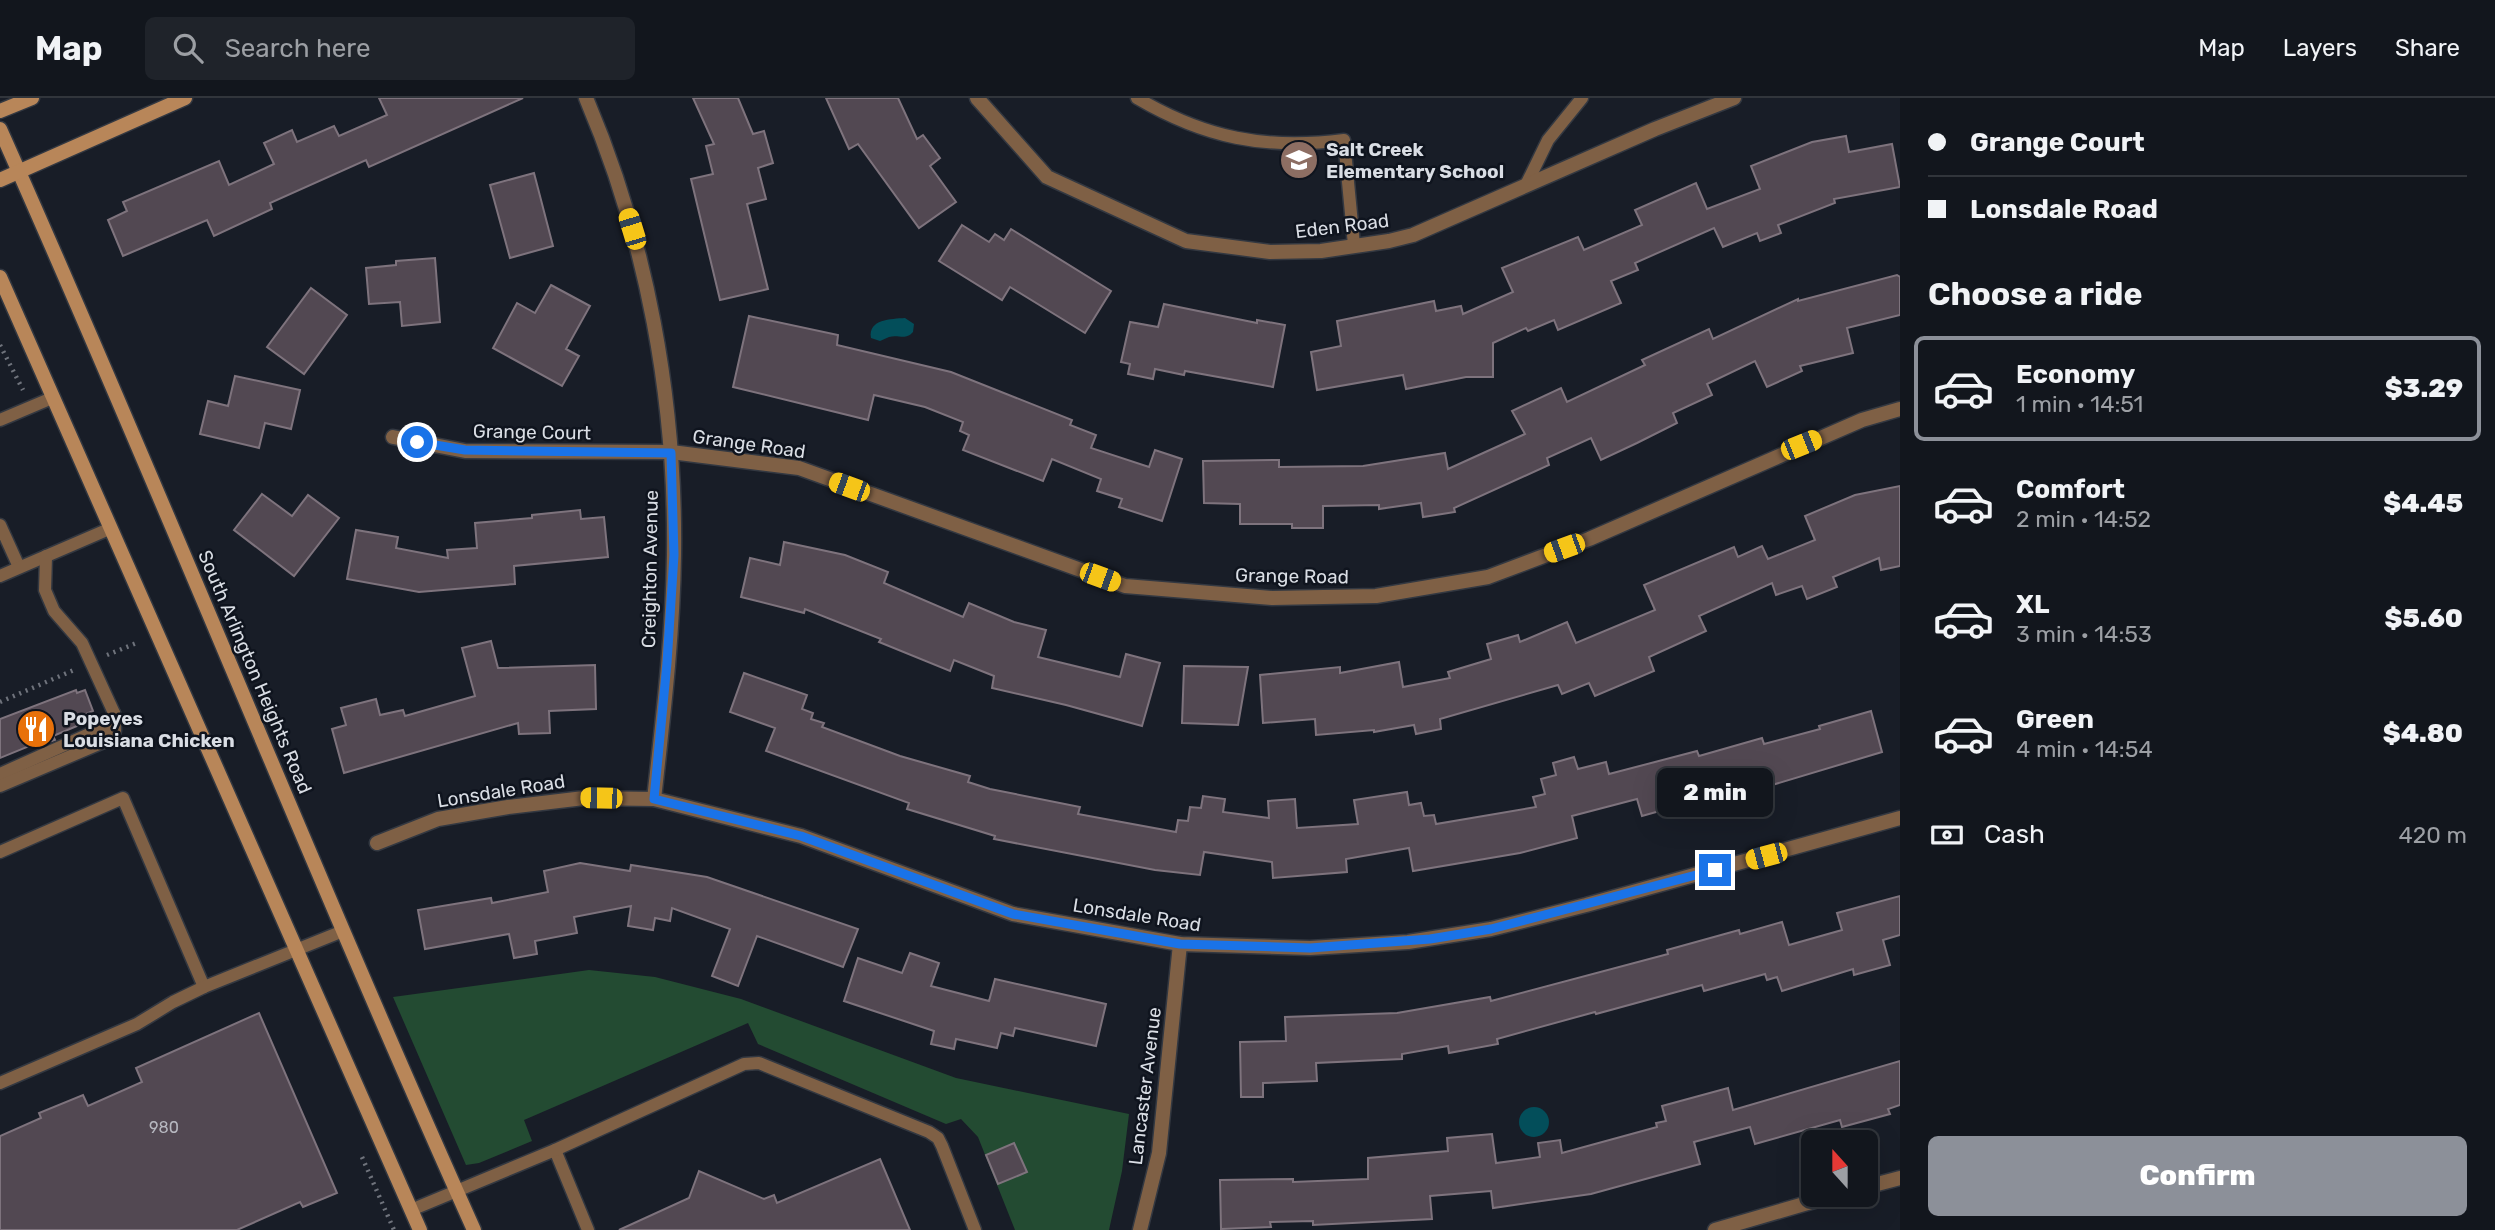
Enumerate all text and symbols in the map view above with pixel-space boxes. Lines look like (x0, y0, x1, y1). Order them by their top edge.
search box (145, 17, 635, 80)
text: Map (35, 29, 103, 68)
icon: search (169, 29, 207, 67)
text: Search here (225, 33, 370, 64)
text: Map (2198, 34, 2245, 62)
text: Layers (2283, 34, 2357, 62)
text: Share (2395, 34, 2460, 62)
text: Grange Court (1970, 127, 2145, 158)
place label: Salt Creek Elementary School (1326, 138, 1504, 183)
school or university icon: Salt Creek Elementary School (1278, 139, 1320, 181)
text: Lonsdale Road (1970, 194, 2158, 225)
car (616, 206, 649, 252)
street label: Eden Road (1294, 209, 1390, 243)
text: Choose a ride (1928, 275, 2142, 313)
icon: car (1932, 357, 1995, 420)
text: Economy (2016, 359, 2135, 390)
text: $3.29 (2385, 373, 2463, 404)
text: 1 min · 14:51 (2016, 390, 2143, 418)
street label: Grange Court (473, 419, 592, 445)
street label: Grange Road (691, 425, 807, 463)
route start (401, 426, 433, 458)
car (1778, 427, 1825, 463)
car (826, 470, 873, 504)
icon: car (1932, 472, 1995, 535)
text: Comfort (2016, 474, 2125, 505)
text: $4.45 (2383, 488, 2463, 519)
street label: Creighton Avenue (637, 490, 663, 648)
text: 2 min · 14:52 (2016, 505, 2151, 533)
car (1541, 531, 1588, 565)
street label: South Arlington Heights Road (193, 547, 317, 797)
car (1077, 560, 1124, 594)
street label: Grange Road (1235, 564, 1349, 588)
icon: car (1932, 587, 1995, 650)
text: XL (2016, 589, 2049, 620)
text: $5.60 (2384, 603, 2463, 634)
text: 3 min · 14:53 (2016, 620, 2152, 648)
icon: car (1932, 702, 1995, 765)
text: Green (2016, 704, 2094, 735)
place label: Popeyes Louisiana Chicken (63, 707, 235, 752)
restaurant icon: Popeyes Louisiana Chicken (15, 708, 57, 750)
text: $4.80 (2383, 718, 2463, 749)
text: 4 min · 14:54 (2016, 735, 2153, 763)
callout: 2 min (1657, 768, 1773, 818)
street label: Lonsdale Road (435, 770, 567, 812)
text: 2 min (1683, 778, 1747, 806)
car (580, 787, 623, 809)
icon: cash (1928, 816, 1966, 854)
text: Cash (1984, 819, 2045, 850)
text: 420 m (2399, 821, 2467, 849)
car (1743, 840, 1790, 872)
route end (1699, 854, 1731, 886)
street label: Lonsdale Road (1071, 894, 1203, 936)
street label: Lancaster Avenue (1124, 1006, 1166, 1166)
house number: 980 (149, 1118, 179, 1137)
north arrow (1801, 1130, 1878, 1208)
map controls (1801, 1130, 1878, 1207)
button: Confirm (1928, 1136, 2467, 1216)

